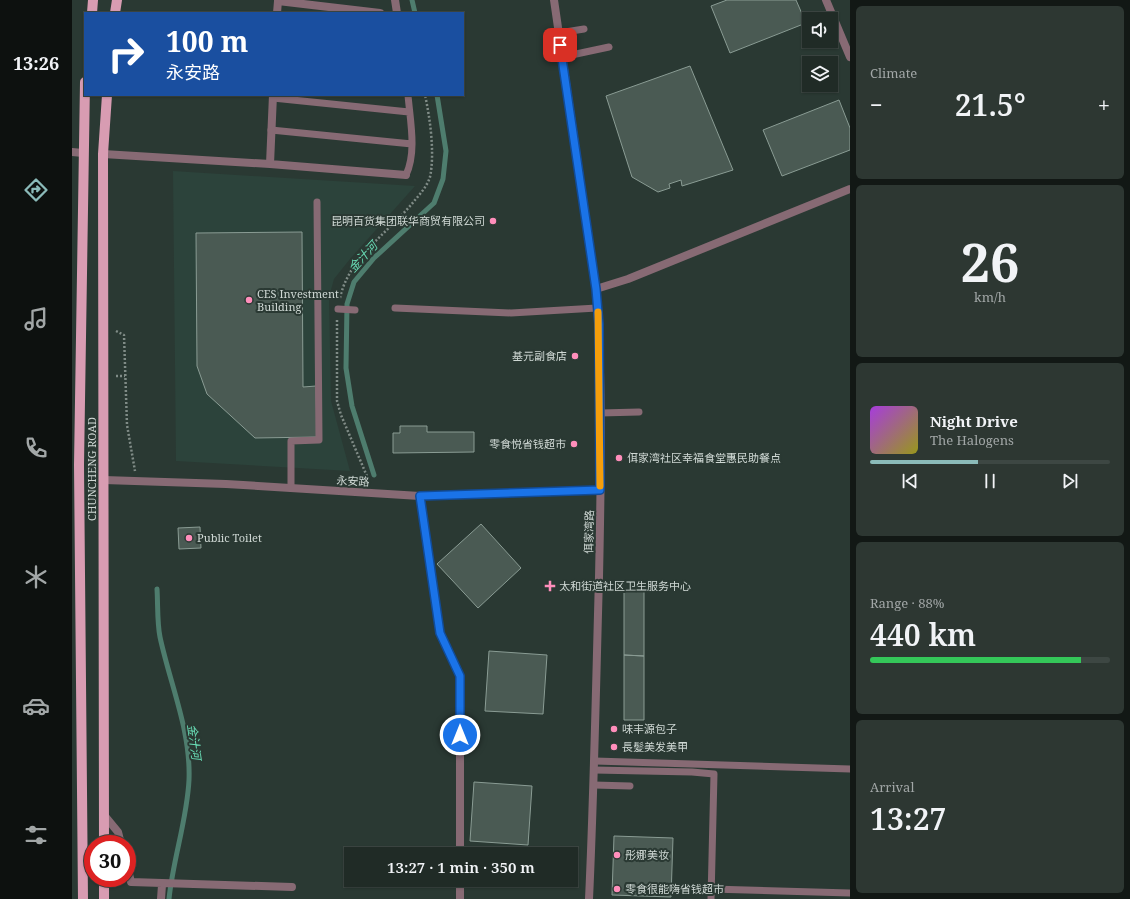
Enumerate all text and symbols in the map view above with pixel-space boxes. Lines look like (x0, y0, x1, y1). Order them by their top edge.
map controls (802, 12, 838, 92)
button: sound (802, 12, 838, 48)
text: 100 m (166, 22, 248, 60)
icon: right (100, 28, 152, 80)
pin (543, 28, 577, 62)
icon: arrive (549, 34, 571, 56)
text: 13:26 (13, 51, 59, 75)
button: layers (802, 56, 838, 92)
text: 永安路 (166, 60, 220, 84)
text: Climate (870, 64, 917, 82)
text: 21.5° (955, 84, 1026, 125)
text: − (870, 89, 883, 119)
text: + (1098, 89, 1110, 119)
icon: directions (22, 176, 50, 204)
place label: 昆明百货集团联华商贸有限公司 (331, 213, 485, 228)
marker: 昆明百货集团联华商贸有限公司 (488, 216, 498, 226)
text: 26 (961, 226, 1019, 297)
water label: 金汁河 (344, 236, 382, 276)
place label: CES Investment Building (257, 286, 339, 314)
text: km/h (974, 288, 1006, 306)
marker: CES Investment Building (244, 295, 254, 305)
icon: music (22, 305, 50, 333)
place label: 基元副食店 (512, 348, 567, 363)
marker: 基元副食店 (570, 351, 580, 361)
text: Night Drive (930, 411, 1018, 431)
street label: CHUNCHENG ROAD (84, 417, 99, 521)
text: The Halogens (930, 431, 1014, 449)
icon: phone (22, 434, 50, 462)
place label: 零食悦省钱超市 (489, 436, 566, 451)
marker: 零食悦省钱超市 (569, 439, 579, 449)
place label: 佴家湾社区幸福食堂惠民助餐点 (627, 450, 781, 465)
marker: 佴家湾社区幸福食堂惠民助餐点 (614, 453, 624, 463)
icon: previous (899, 470, 921, 492)
icon: pause (979, 470, 1001, 492)
icon: next (1059, 470, 1081, 492)
street label: 永安路 (336, 472, 370, 489)
street label: 佴家湾路 (581, 510, 596, 554)
place label: Public Toilet (197, 530, 262, 545)
marker: Public Toilet (184, 533, 194, 543)
icon: climate (22, 563, 50, 591)
place label: 太和街道社区卫生服务中心 (559, 578, 691, 593)
marker: 太和街道社区卫生服务中心 (544, 580, 556, 592)
text: Range · 88% (870, 594, 944, 612)
text: 440 km (870, 614, 976, 655)
icon: car (22, 692, 50, 720)
position arrow (439, 714, 481, 756)
place label: 味丰源包子 (622, 721, 677, 736)
water label: 金汁河 (184, 723, 206, 763)
marker: 味丰源包子 (609, 724, 619, 734)
place label: 長髪美发美甲 (622, 739, 688, 754)
marker: 長髪美发美甲 (609, 742, 619, 752)
text: Arrival (870, 778, 914, 796)
text: 13:27 (870, 798, 946, 839)
icon: filters (22, 821, 50, 849)
speed limit sign: 30 (84, 835, 136, 887)
place label: 彤娜美妆 (625, 847, 669, 862)
marker: 彤娜美妆 (612, 850, 622, 860)
text: 13:27 · 1 min · 350 m (387, 857, 535, 877)
place label: 零食很能嗨省钱超市 (625, 881, 724, 896)
marker: 零食很能嗨省钱超市 (612, 884, 622, 894)

